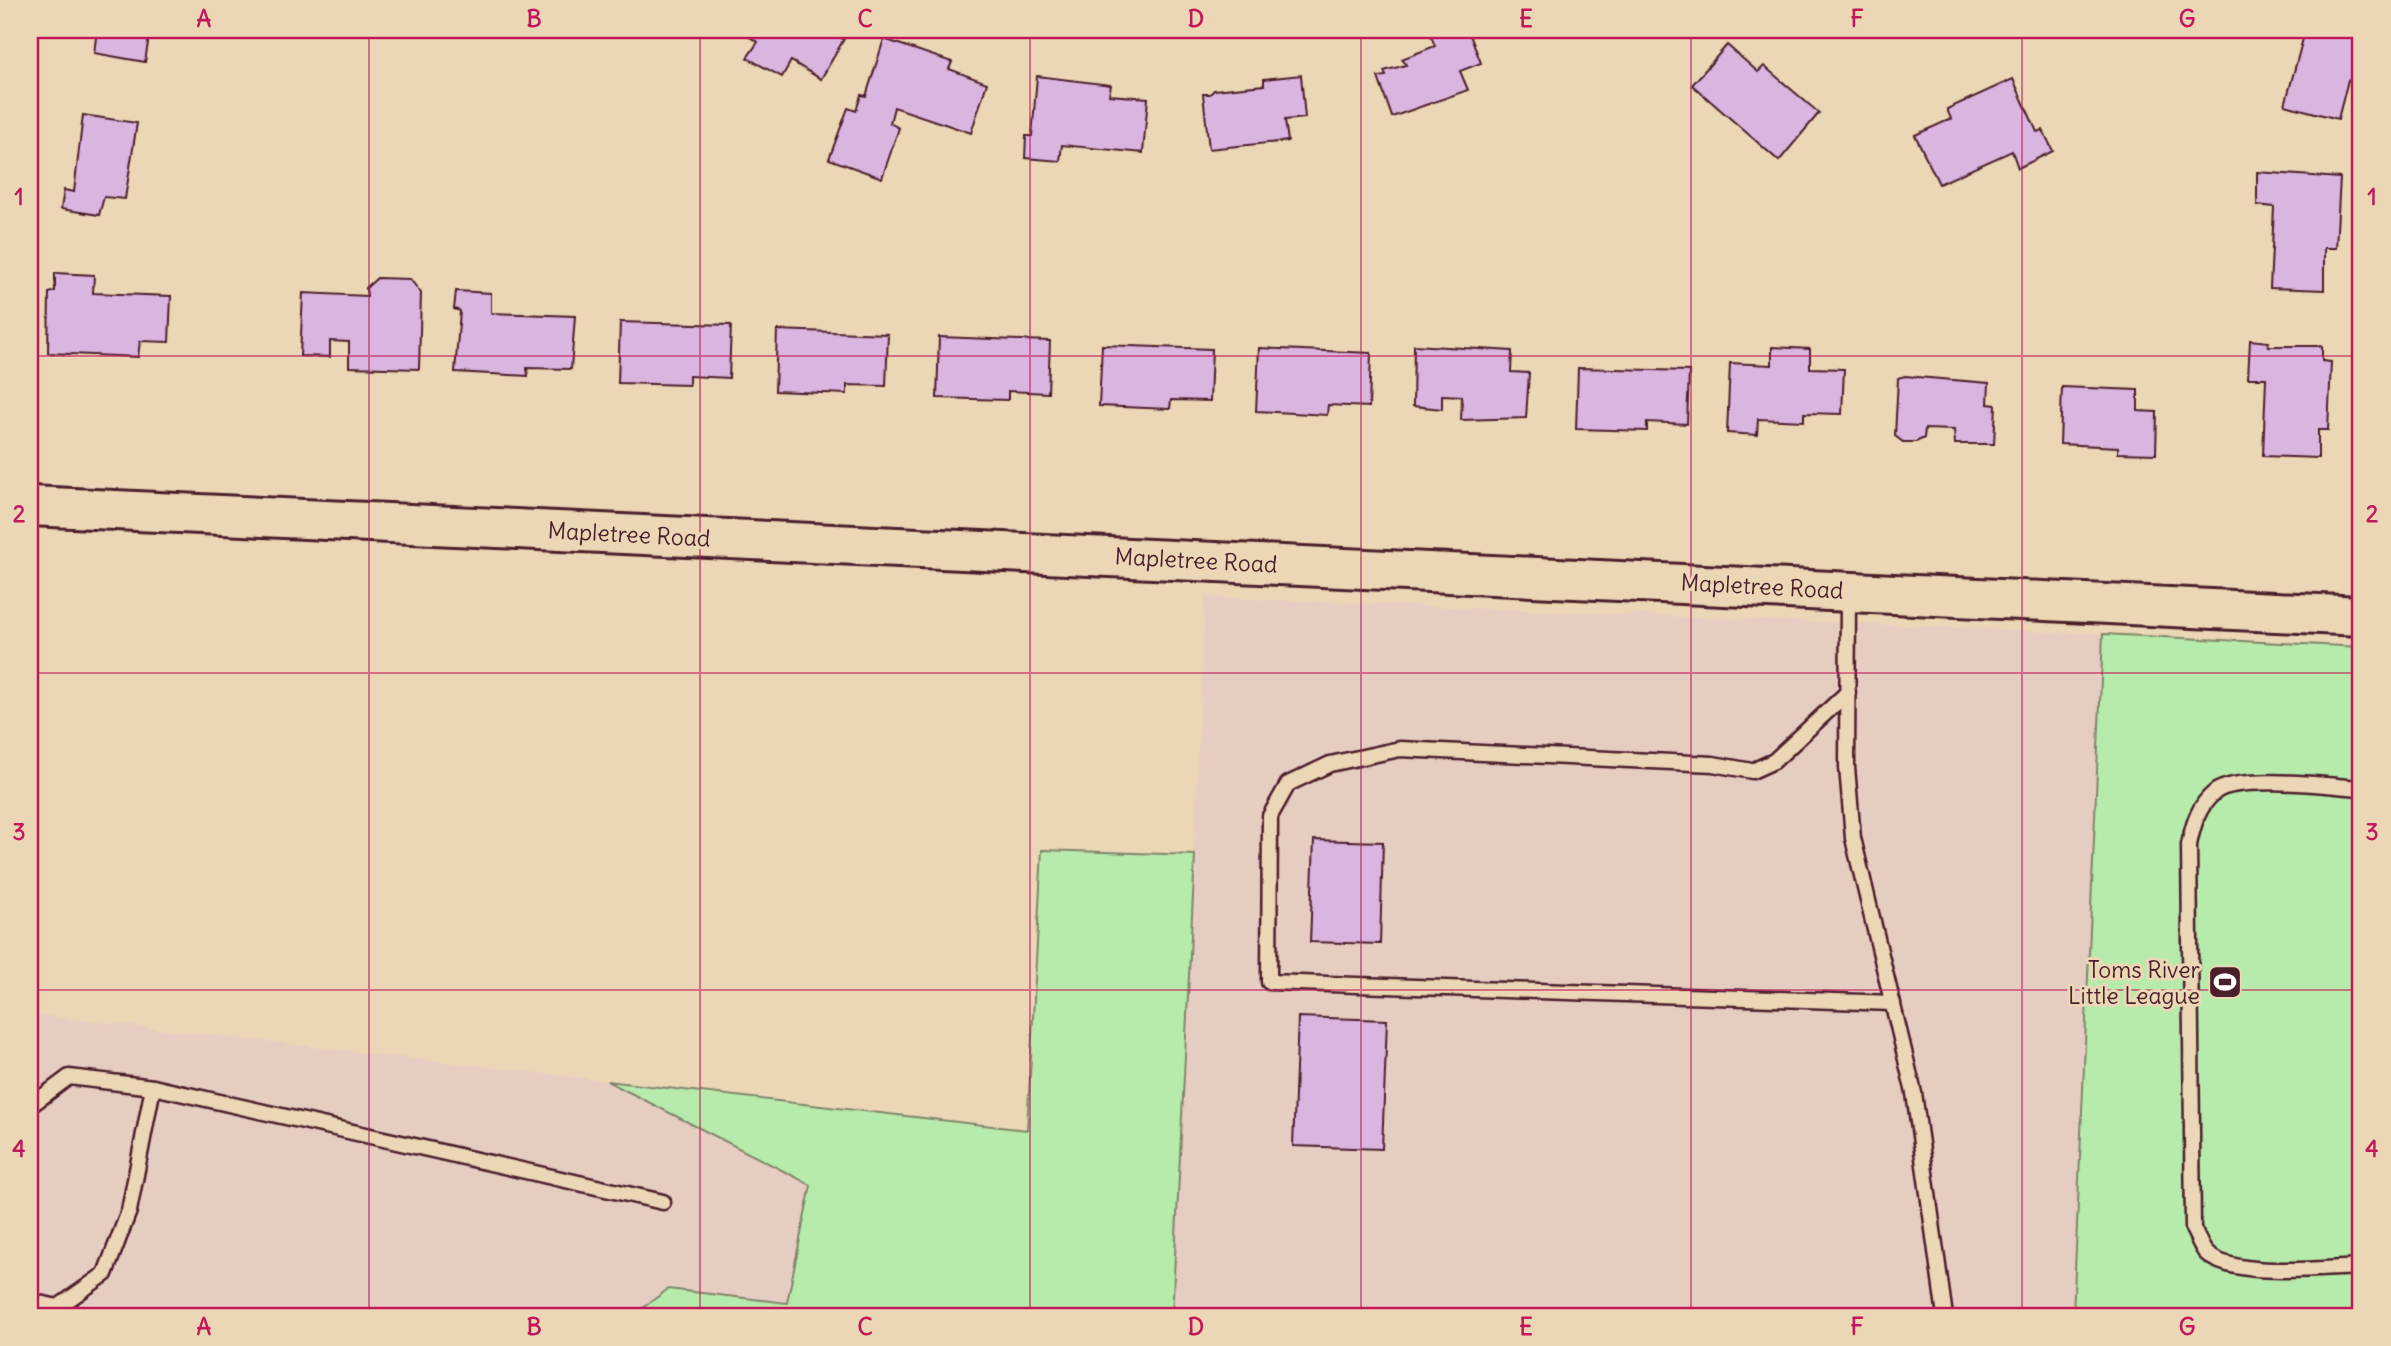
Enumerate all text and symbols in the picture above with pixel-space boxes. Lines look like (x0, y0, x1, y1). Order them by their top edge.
text: A (197, 4, 212, 33)
text: B (526, 4, 542, 33)
text: C (857, 4, 873, 33)
text: D (1188, 4, 1204, 33)
text: E (1519, 4, 1533, 33)
text: F (1850, 4, 1864, 33)
text: G (2179, 4, 2195, 33)
text: 1 (14, 182, 24, 211)
text: 1 (2367, 182, 2377, 211)
text: 2 (13, 499, 26, 528)
text: 2 (2366, 499, 2379, 528)
street label: Mapletree Road (547, 515, 711, 553)
street label: Mapletree Road (1114, 541, 1278, 579)
street label: Mapletree Road (1680, 567, 1844, 605)
text: 3 (12, 817, 26, 846)
text: 3 (2365, 817, 2379, 846)
place label: Toms River Little League (2068, 955, 2201, 1010)
sports icon: Toms River Little League (2206, 963, 2244, 1001)
text: 4 (12, 1134, 26, 1163)
text: 4 (2365, 1134, 2379, 1163)
text: A (197, 1312, 212, 1341)
text: B (526, 1312, 542, 1341)
text: C (857, 1312, 873, 1341)
text: D (1188, 1312, 1204, 1341)
text: E (1519, 1312, 1533, 1341)
text: F (1850, 1312, 1864, 1341)
text: G (2179, 1312, 2195, 1341)

